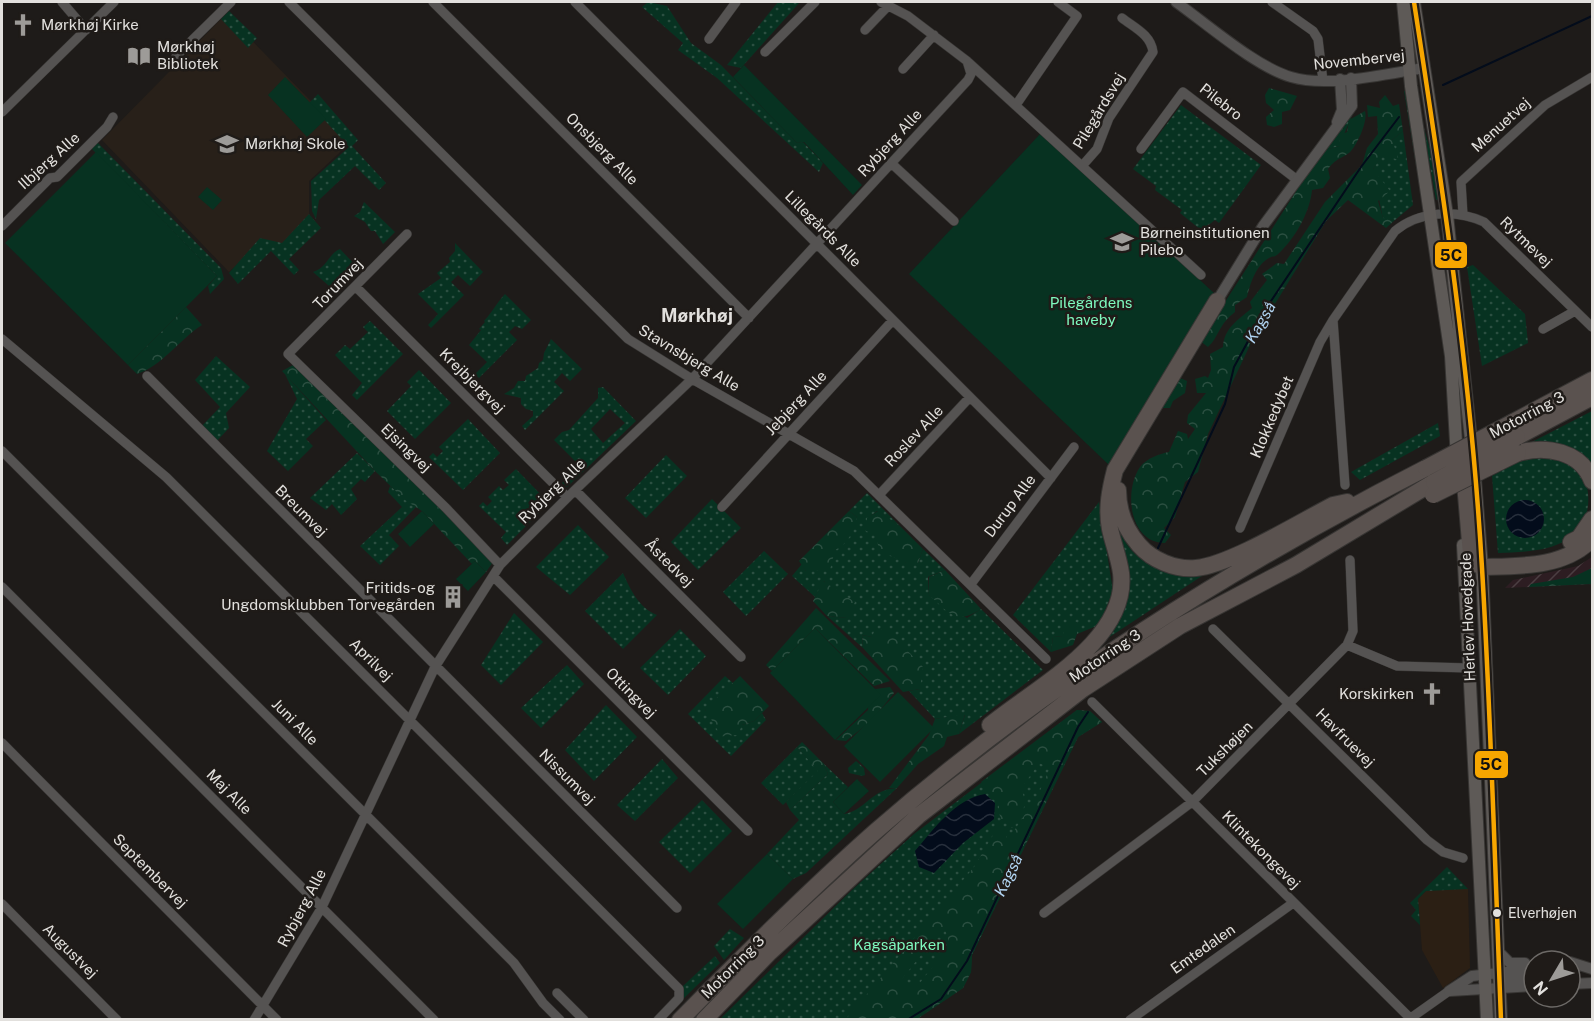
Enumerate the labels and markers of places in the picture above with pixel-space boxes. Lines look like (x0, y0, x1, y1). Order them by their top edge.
church icon: Mørkhøj Kirke (10, 12, 36, 38)
place label: Mørkhøj Kirke (41, 16, 139, 33)
place label: Mørkhøj Bibliotek (157, 38, 219, 72)
library icon: Mørkhøj Bibliotek (126, 43, 152, 69)
school or university icon: Mørkhøj Skole (214, 131, 240, 157)
place label: Mørkhøj Skole (245, 135, 346, 152)
place label: Børneinstitutionen Pilebo (1140, 224, 1270, 258)
school or university icon: Børneinstitutionen Pilebo (1109, 229, 1135, 255)
place label: Fritids- og Ungdomsklubben Torvegården (221, 579, 435, 613)
building icon: Fritids- og Ungdomsklubben Torvegården (440, 584, 466, 610)
church icon: Korskirken (1419, 681, 1445, 707)
place label: Korskirken (1339, 685, 1414, 702)
place label: Elverhøjen (1508, 905, 1577, 921)
marker: Elverhøjen (1491, 907, 1503, 919)

